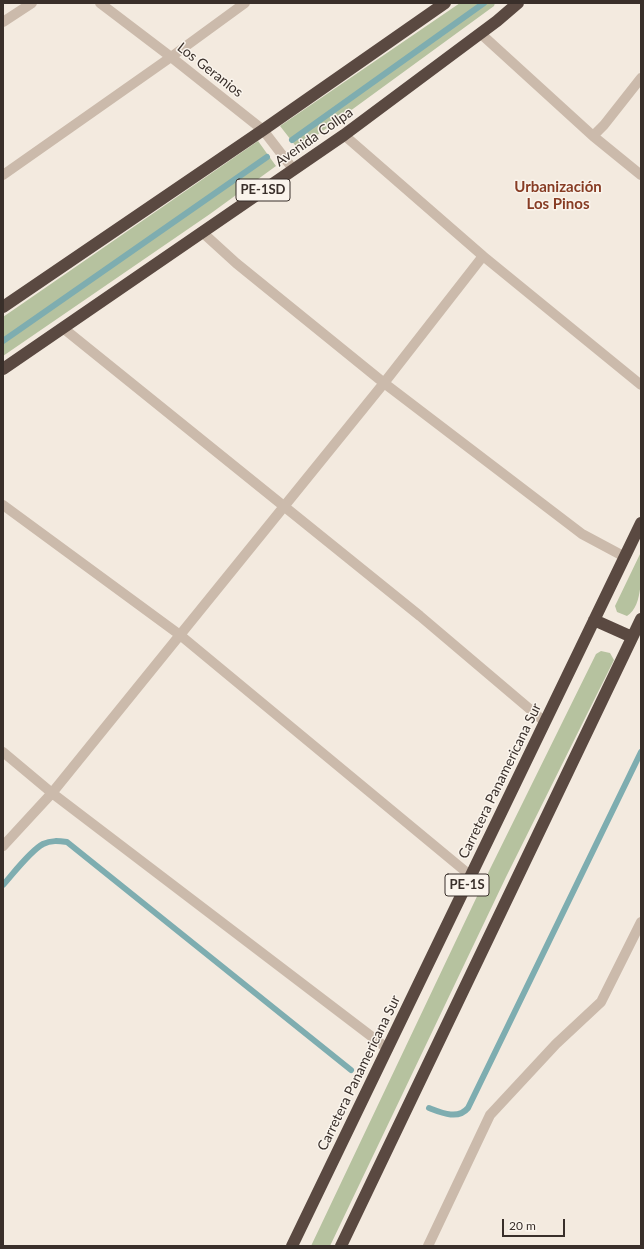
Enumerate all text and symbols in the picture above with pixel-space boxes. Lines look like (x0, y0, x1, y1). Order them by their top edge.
street label: Los Geranios (174, 39, 246, 101)
street label: Avenida Collpa (272, 104, 356, 170)
district label: Urbanización Los Pinos (514, 178, 602, 213)
road number: PE-1SD (236, 179, 290, 201)
street label: Carretera Panamericana Sur (455, 700, 545, 862)
road number: PE-1S (445, 874, 489, 896)
street label: Carretera Panamericana Sur (314, 992, 404, 1154)
scale bar (504, 1211, 567, 1237)
text: 20 m (509, 1218, 536, 1233)

